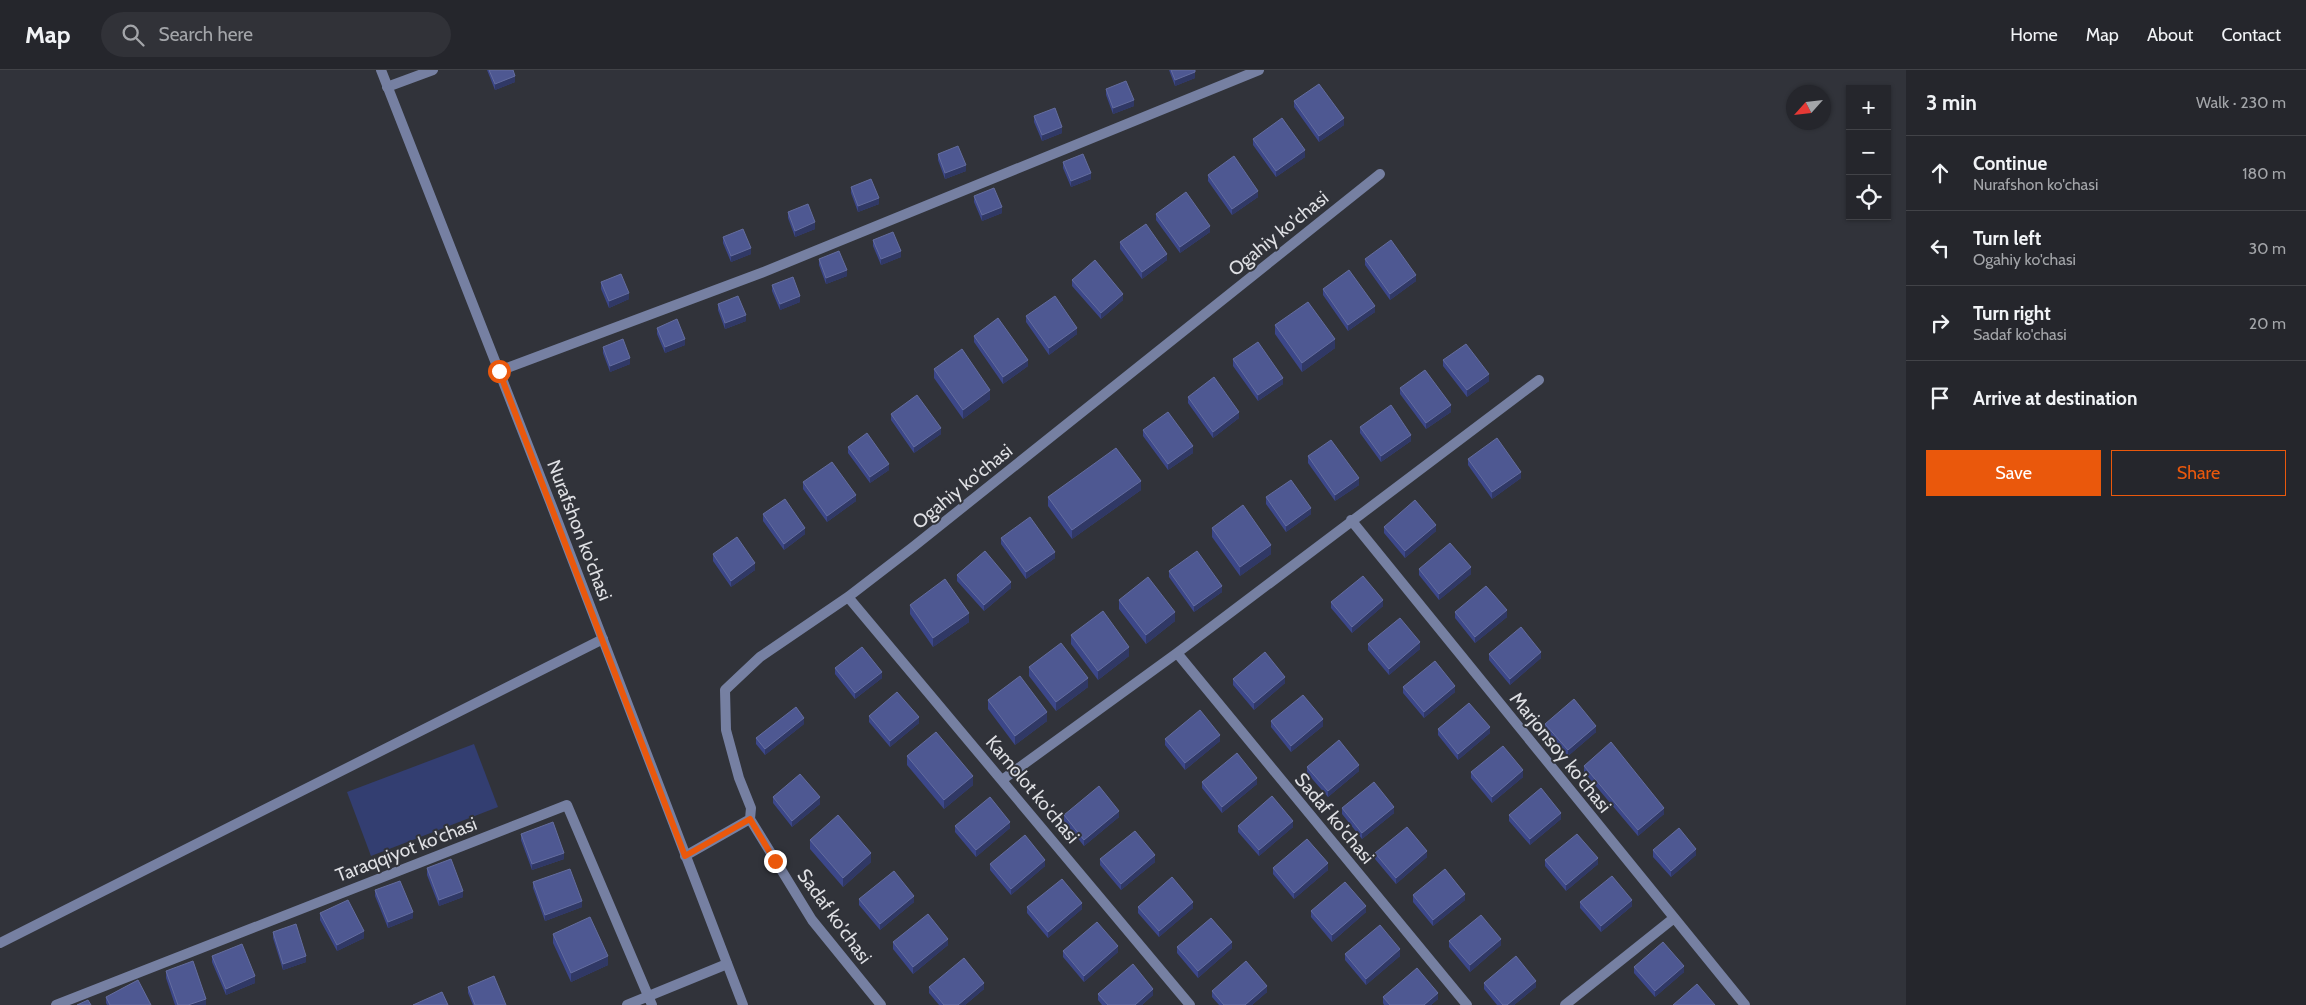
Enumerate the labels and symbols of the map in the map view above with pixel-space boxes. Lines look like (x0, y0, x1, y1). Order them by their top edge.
north arrow (1786, 85, 1831, 130)
street label: Ogahiy ko'chasi (1224, 186, 1333, 281)
route start (488, 360, 511, 383)
street label: Ogahiy ko'chasi (908, 439, 1017, 534)
street label: Nurafshon ko'chasi (542, 457, 617, 604)
street label: Marjonsoy ko'chasi (1505, 687, 1616, 817)
street label: Kamolot ko'chasi (981, 731, 1084, 848)
street label: Sadaf ko'chasi (1290, 768, 1379, 868)
street label: Taraqqiyot ko'chasi (332, 812, 480, 887)
route end (764, 850, 787, 873)
street label: Sadaf ko'chasi (793, 864, 877, 968)

